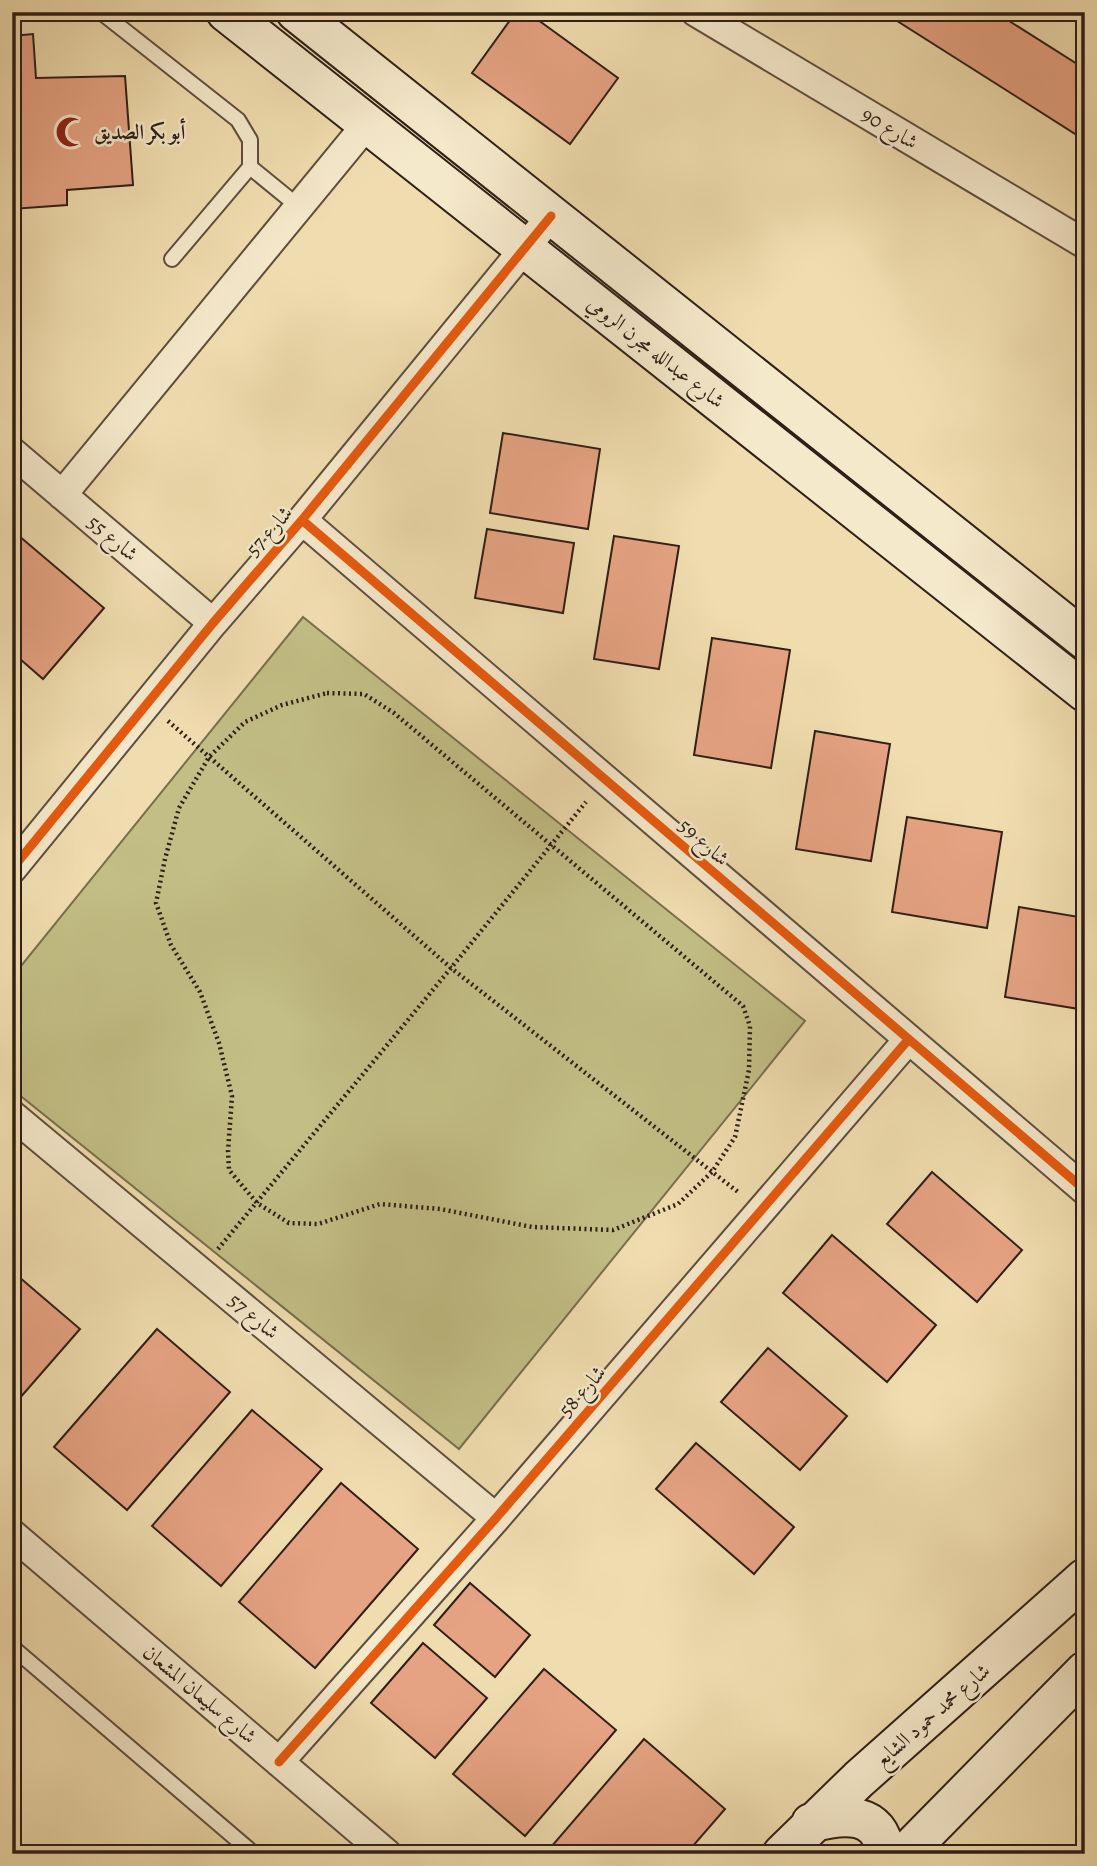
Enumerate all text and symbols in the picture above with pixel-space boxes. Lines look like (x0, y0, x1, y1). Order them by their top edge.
street label: شارع 90 (854, 100, 924, 159)
mosque icon: أبو بكر الصديق (54, 115, 88, 149)
place label: أبو بكر الصديق (94, 118, 185, 146)
street label: شارع عبدالله مجرن الرومي (579, 289, 731, 418)
street label: شارع 57 (239, 500, 302, 565)
street label: شارع 55 (79, 508, 144, 571)
street label: شارع 59 (670, 812, 736, 875)
street label: شارع 57 (220, 1286, 285, 1349)
street label: شارع 58 (552, 1359, 615, 1425)
street label: شارع سليمان المشعان (134, 1638, 263, 1753)
street label: شارع محمد حمود الشايع (868, 1657, 999, 1777)

